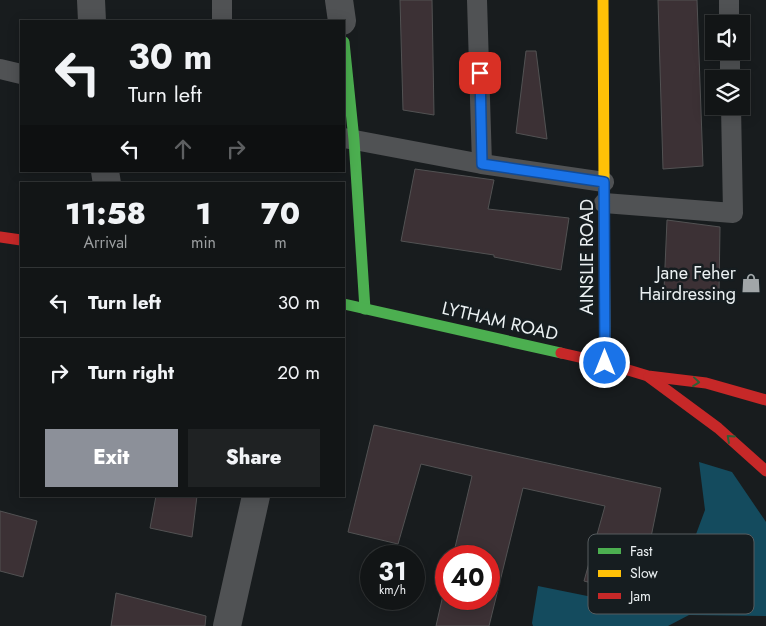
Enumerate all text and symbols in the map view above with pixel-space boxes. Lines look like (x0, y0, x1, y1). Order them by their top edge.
map controls (705, 15, 750, 115)
button: sound (705, 15, 750, 60)
text: 30 m (128, 32, 212, 82)
icon: left (45, 40, 110, 105)
pin (459, 52, 501, 94)
icon: arrive (466, 59, 494, 87)
button: layers (705, 70, 750, 115)
text: Turn left (128, 78, 202, 110)
icon: left (116, 135, 144, 163)
icon: ahead (169, 135, 197, 163)
icon: right (222, 135, 250, 163)
text: 11:58 (65, 192, 146, 235)
text: 1 (196, 192, 211, 235)
text: 70 (261, 192, 300, 235)
street label: AINSLIE ROAD (574, 199, 600, 315)
text: Arrival (83, 231, 128, 254)
text: min (191, 231, 216, 254)
text: m (274, 231, 287, 254)
place label: Jane Feher Hairdressing (639, 260, 737, 307)
shop icon: Jane Feher Hairdressing (740, 272, 762, 294)
icon: left (45, 289, 73, 317)
text: Turn left (88, 289, 161, 316)
text: 30 m (278, 289, 320, 316)
street label: LYTHAM ROAD (439, 295, 561, 347)
position arrow (578, 336, 630, 388)
icon: right (45, 359, 73, 387)
text: Turn right (88, 359, 174, 386)
text: 20 m (277, 359, 320, 386)
one-way arrow (693, 376, 701, 387)
button: Exit (45, 429, 178, 487)
button: Share (188, 429, 320, 487)
one-way arrow (726, 435, 735, 444)
legend (588, 534, 754, 614)
text: Fast (630, 541, 653, 561)
speed limit sign: 40 (435, 545, 500, 610)
text: 31 (378, 553, 407, 589)
text: Slow (630, 563, 658, 583)
text: km/h (379, 581, 406, 599)
text: Jam (628, 586, 651, 606)

